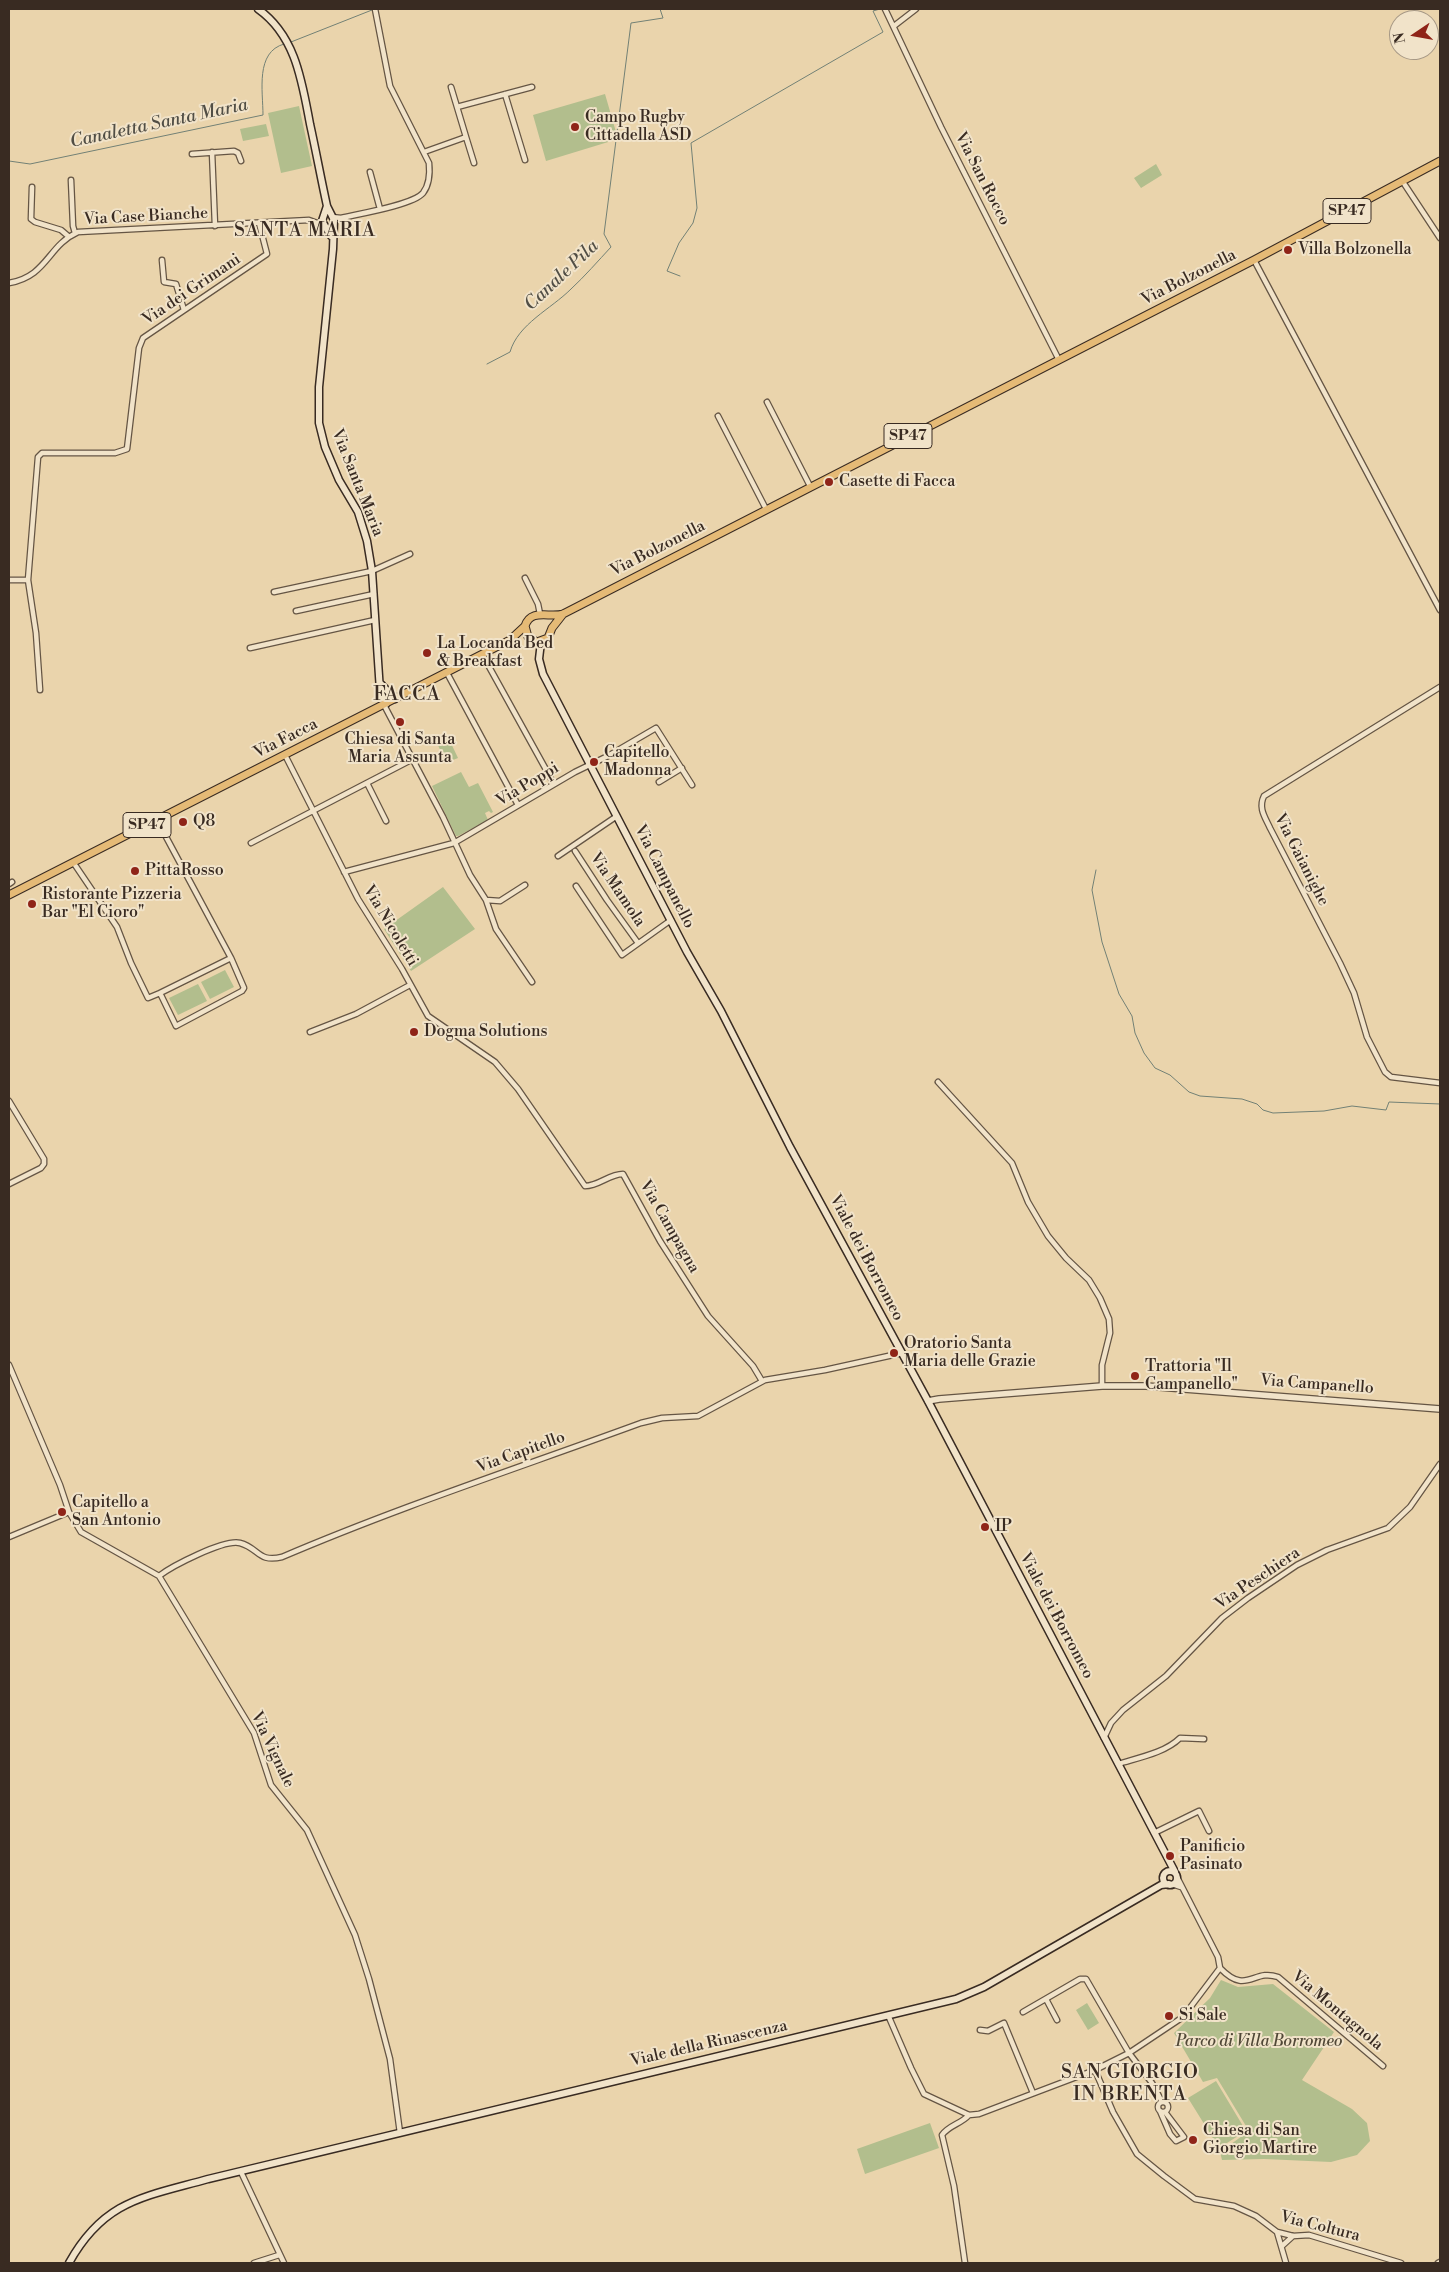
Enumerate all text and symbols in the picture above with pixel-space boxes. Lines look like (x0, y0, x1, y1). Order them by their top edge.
north arrow (1389, 10, 1439, 60)
text: N (1390, 31, 1410, 45)
water label: Canaletta Santa Maria (68, 95, 250, 153)
place label: Campo Rugby Cittadella ASD (585, 108, 691, 146)
marker: Campo Rugby Cittadella ASD (569, 121, 581, 133)
street label: Via San Rocco (950, 129, 1014, 229)
road number: SP47 (1323, 198, 1371, 224)
street label: Via Case Bianche (83, 204, 209, 230)
district label: SANTA MARIA (233, 220, 377, 242)
water label: Canale Pila (520, 236, 604, 316)
place label: Villa Bolzonella (1298, 240, 1412, 260)
marker: Villa Bolzonella (1282, 244, 1294, 256)
street label: Via Bolzonella (1138, 246, 1240, 310)
street label: Via dei Grimani (139, 250, 245, 330)
road number: SP47 (884, 424, 932, 448)
street label: Via Santa Maria (327, 426, 387, 540)
place label: Casette di Facca (839, 472, 955, 492)
marker: Casette di Facca (823, 476, 835, 488)
street label: Via Bolzonella (607, 517, 709, 581)
place label: La Locanda Bed & Breakfast (437, 634, 553, 672)
marker: La Locanda Bed & Breakfast (421, 647, 433, 659)
district label: FACCA (373, 684, 441, 706)
street label: Via Facca (251, 715, 321, 763)
marker: Chiesa di Santa Maria Assunta (394, 716, 406, 728)
place label: Chiesa di Santa Maria Assunta (345, 730, 455, 768)
place label: Capitello Madonna (604, 743, 671, 781)
marker: Capitello Madonna (588, 756, 600, 768)
street label: Via Poppi (493, 759, 563, 811)
street label: Via Gaianighe (1269, 811, 1333, 909)
road number: SP47 (123, 812, 171, 838)
place label: Q8 (193, 812, 215, 832)
marker: Q8 (177, 816, 189, 828)
street label: Via Campanello (630, 822, 698, 932)
street label: Via Mamola (585, 849, 649, 931)
place label: PittaRosso (145, 861, 224, 881)
marker: PittaRosso (129, 865, 141, 877)
street label: Via Nicoletti (358, 882, 422, 970)
place label: Ristorante Pizzeria Bar "El Cioro" (42, 885, 182, 923)
marker: Ristorante Pizzeria Bar "El Cioro" (26, 898, 38, 910)
place label: Dogma Solutions (424, 1022, 548, 1042)
marker: Dogma Solutions (408, 1026, 420, 1038)
street label: Via Campagna (635, 1177, 703, 1277)
street label: Viale dei Borromeo (825, 1192, 907, 1324)
place label: Oratorio Santa Maria delle Grazie (904, 1334, 1036, 1372)
marker: Oratorio Santa Maria delle Grazie (888, 1347, 900, 1359)
place label: Trattoria "Il Campanello" (1145, 1357, 1238, 1395)
marker: Trattoria "Il Campanello" (1129, 1370, 1141, 1382)
street label: Via Campanello (1260, 1371, 1374, 1399)
street label: Via Capitello (474, 1428, 568, 1478)
place label: Capitello a San Antonio (72, 1493, 161, 1531)
marker: Capitello a San Antonio (56, 1506, 68, 1518)
place label: IP (995, 1517, 1012, 1537)
marker: IP (979, 1521, 991, 1533)
street label: Via Peschiera (1212, 1544, 1304, 1614)
street label: Viale dei Borromeo (1015, 1550, 1097, 1682)
street label: Via Vignale (246, 1709, 298, 1791)
place label: Panificio Pasinato (1180, 1837, 1245, 1875)
marker: Panificio Pasinato (1164, 1850, 1176, 1862)
street label: Via Montagnola (1287, 1967, 1387, 2055)
place label: Si Sale (1179, 2006, 1227, 2026)
marker: Si Sale (1163, 2010, 1175, 2022)
street label: Viale della Rinascenza (629, 2017, 789, 2071)
park label: Parco di Villa Borromeo (1176, 2032, 1342, 2052)
district label: SAN GIORGIO IN BRENTA (1060, 2062, 1200, 2106)
place label: Chiesa di San Giorgio Martire (1203, 2121, 1317, 2159)
marker: Chiesa di San Giorgio Martire (1187, 2134, 1199, 2146)
street label: Via Coltura (1278, 2208, 1362, 2246)

